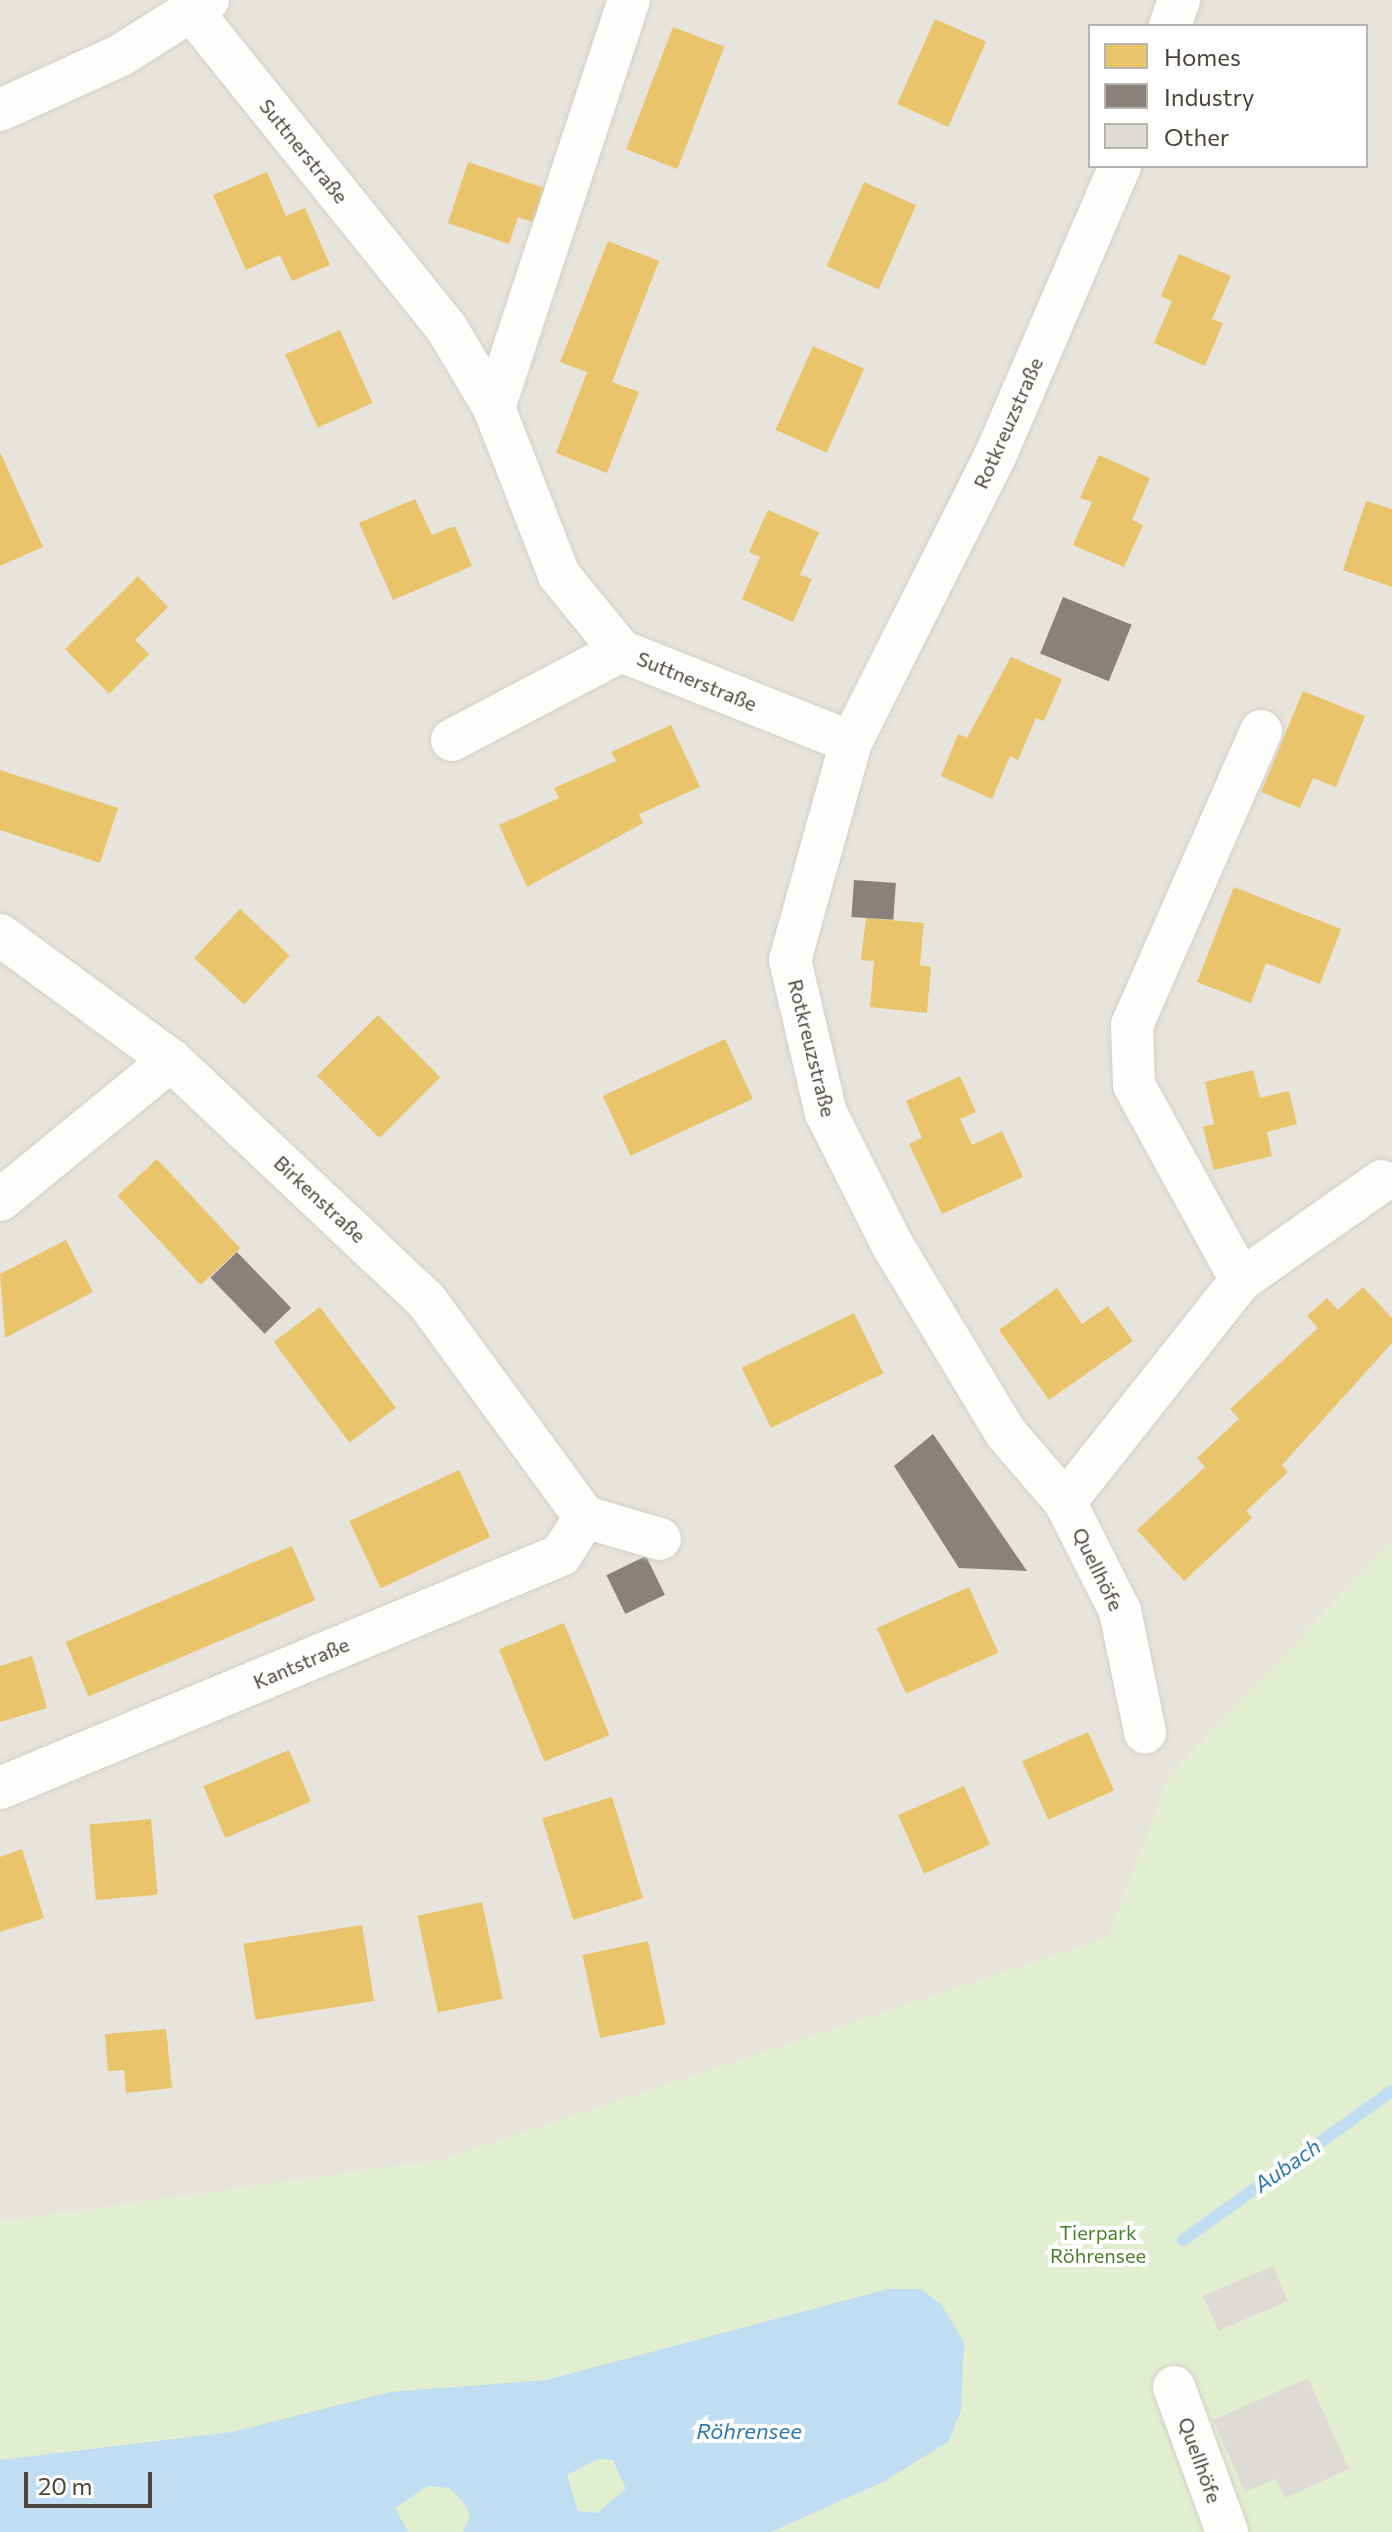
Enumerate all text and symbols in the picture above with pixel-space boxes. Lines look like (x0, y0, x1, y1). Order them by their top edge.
legend (1088, 24, 1368, 168)
text: Homes (1164, 42, 1241, 71)
text: Industry (1164, 82, 1254, 111)
street label: Suttnerstraße (255, 94, 353, 208)
text: Other (1164, 122, 1229, 151)
street label: Rotkreuzstraße (968, 354, 1048, 492)
street label: Suttnerstraße (634, 646, 760, 716)
street label: Rotkreuzstraße (783, 977, 841, 1119)
street label: Birkenstraße (269, 1150, 371, 1248)
street label: Quellhöfe (1068, 1524, 1128, 1614)
street label: Kantstraße (250, 1632, 352, 1694)
water label: Aubach (1249, 2133, 1325, 2197)
park label: Tierpark Röhrensee (1050, 2220, 1146, 2267)
street label: Quellhöfe (1173, 2414, 1227, 2506)
water label: Röhrensee (696, 2418, 802, 2444)
scale bar (28, 2456, 156, 2506)
text: 20 m (38, 2471, 92, 2500)

